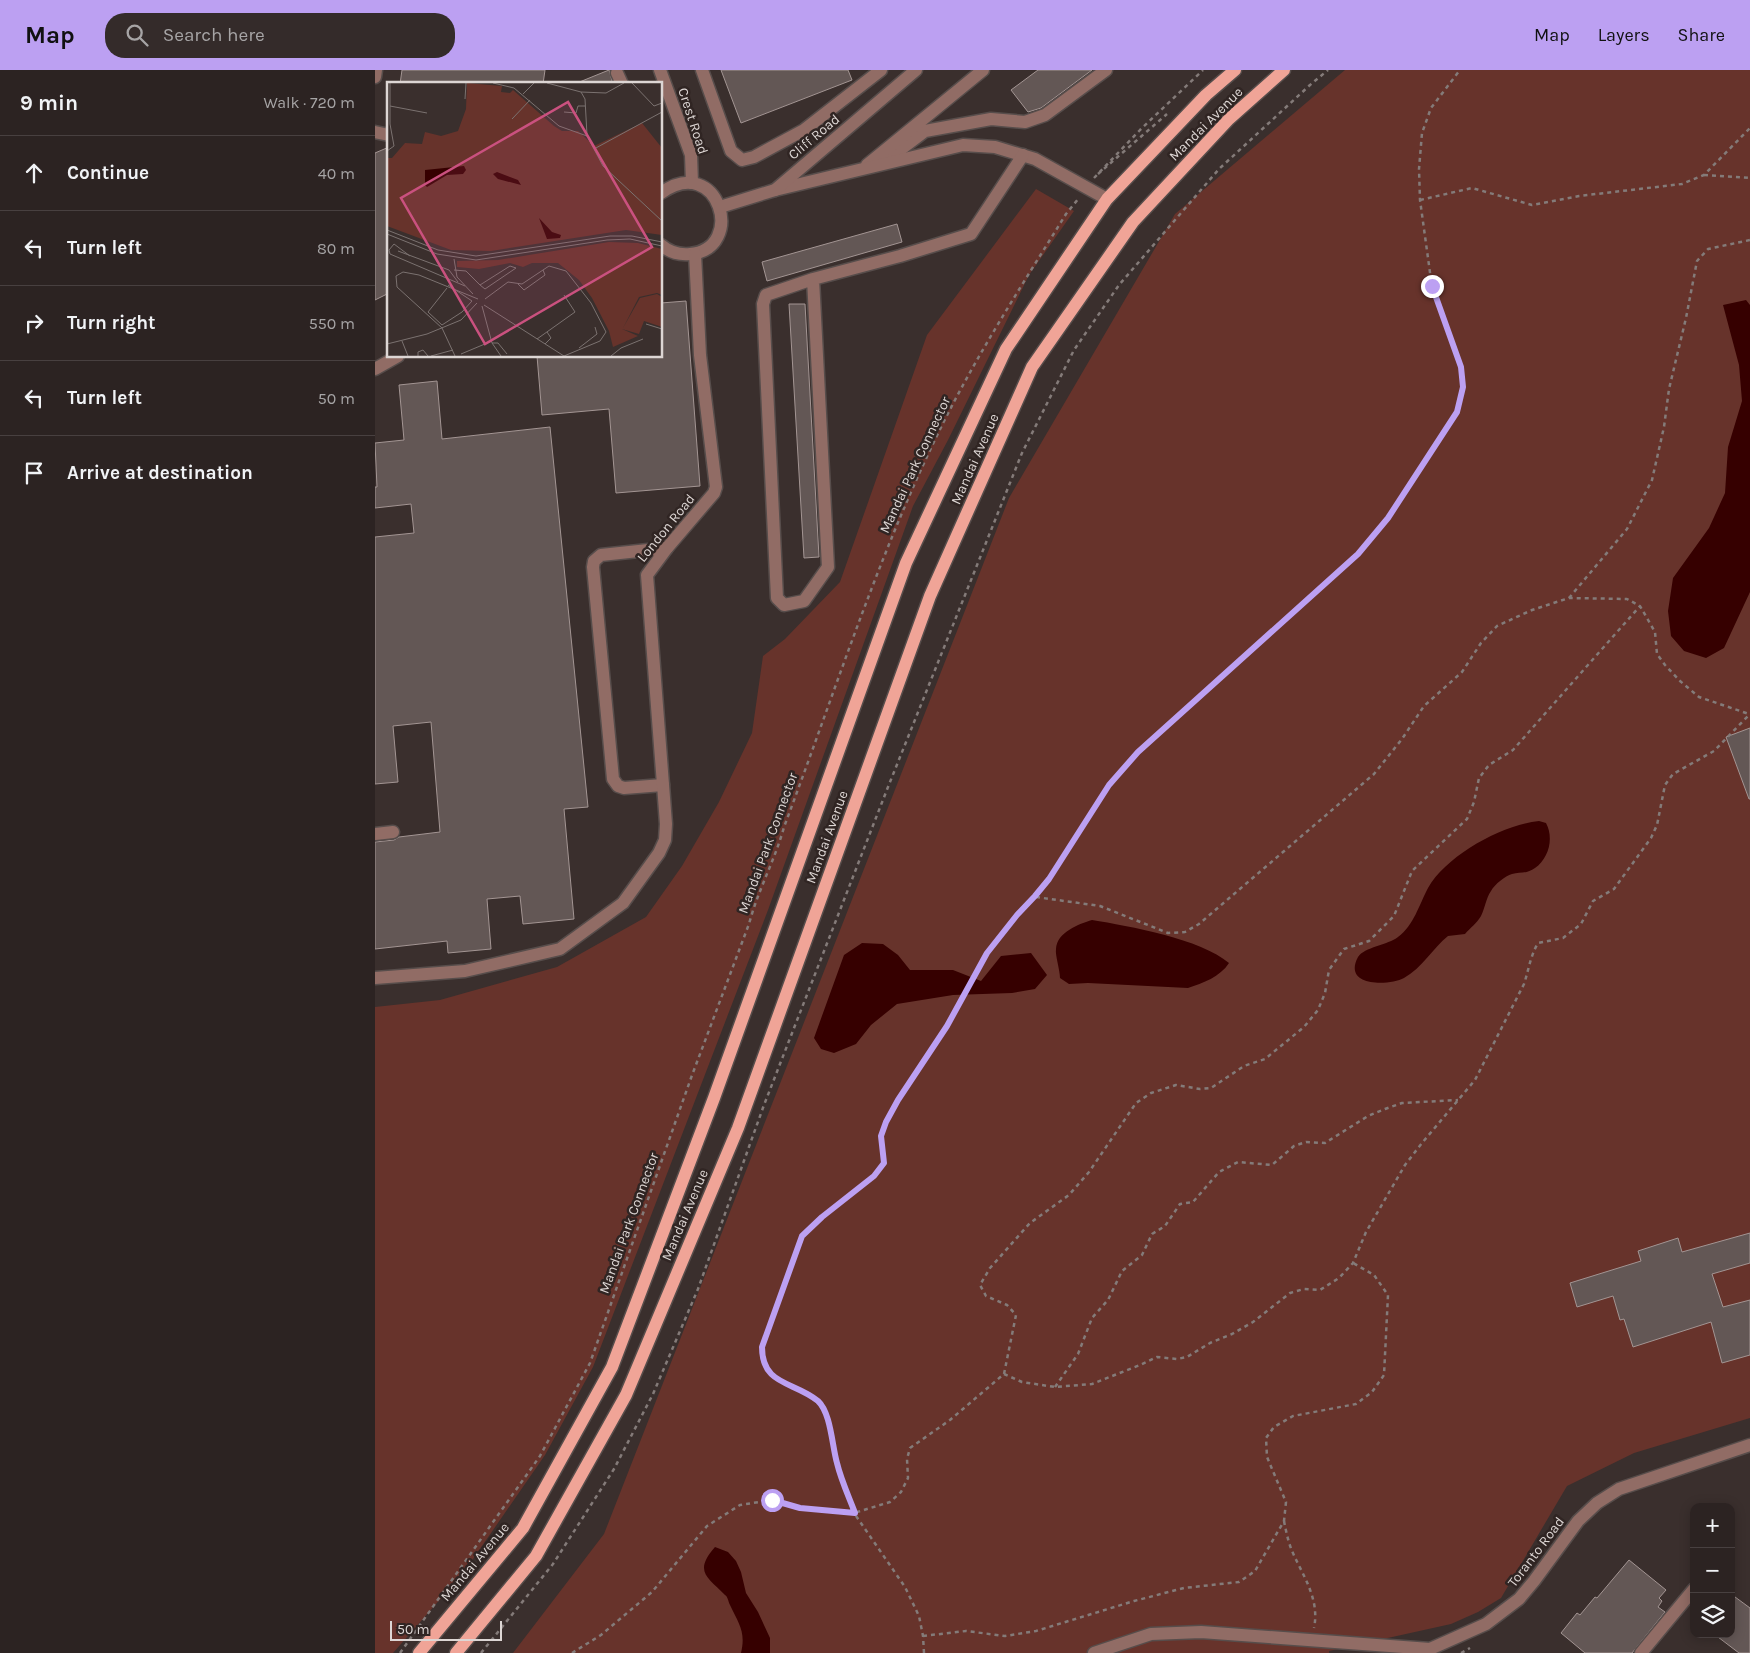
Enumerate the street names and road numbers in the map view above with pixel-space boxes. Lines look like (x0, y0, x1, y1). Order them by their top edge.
street label: Mandai Avenue (1165, 83, 1247, 165)
street label: Crest Road (674, 86, 712, 156)
street label: Cliff Road (785, 111, 843, 163)
street label: Mandai Park Connector (876, 393, 955, 536)
street label: Mandai Avenue (947, 411, 1003, 507)
street label: London Road (633, 491, 699, 565)
street label: Mandai Park Connector (735, 769, 802, 916)
street label: Mandai Avenue (802, 788, 852, 886)
street label: Mandai Park Connector (596, 1149, 663, 1296)
street label: Mandai Avenue (658, 1167, 712, 1263)
street label: Toranto Road (1504, 1514, 1568, 1590)
street label: Mandai Avenue (437, 1519, 513, 1605)

